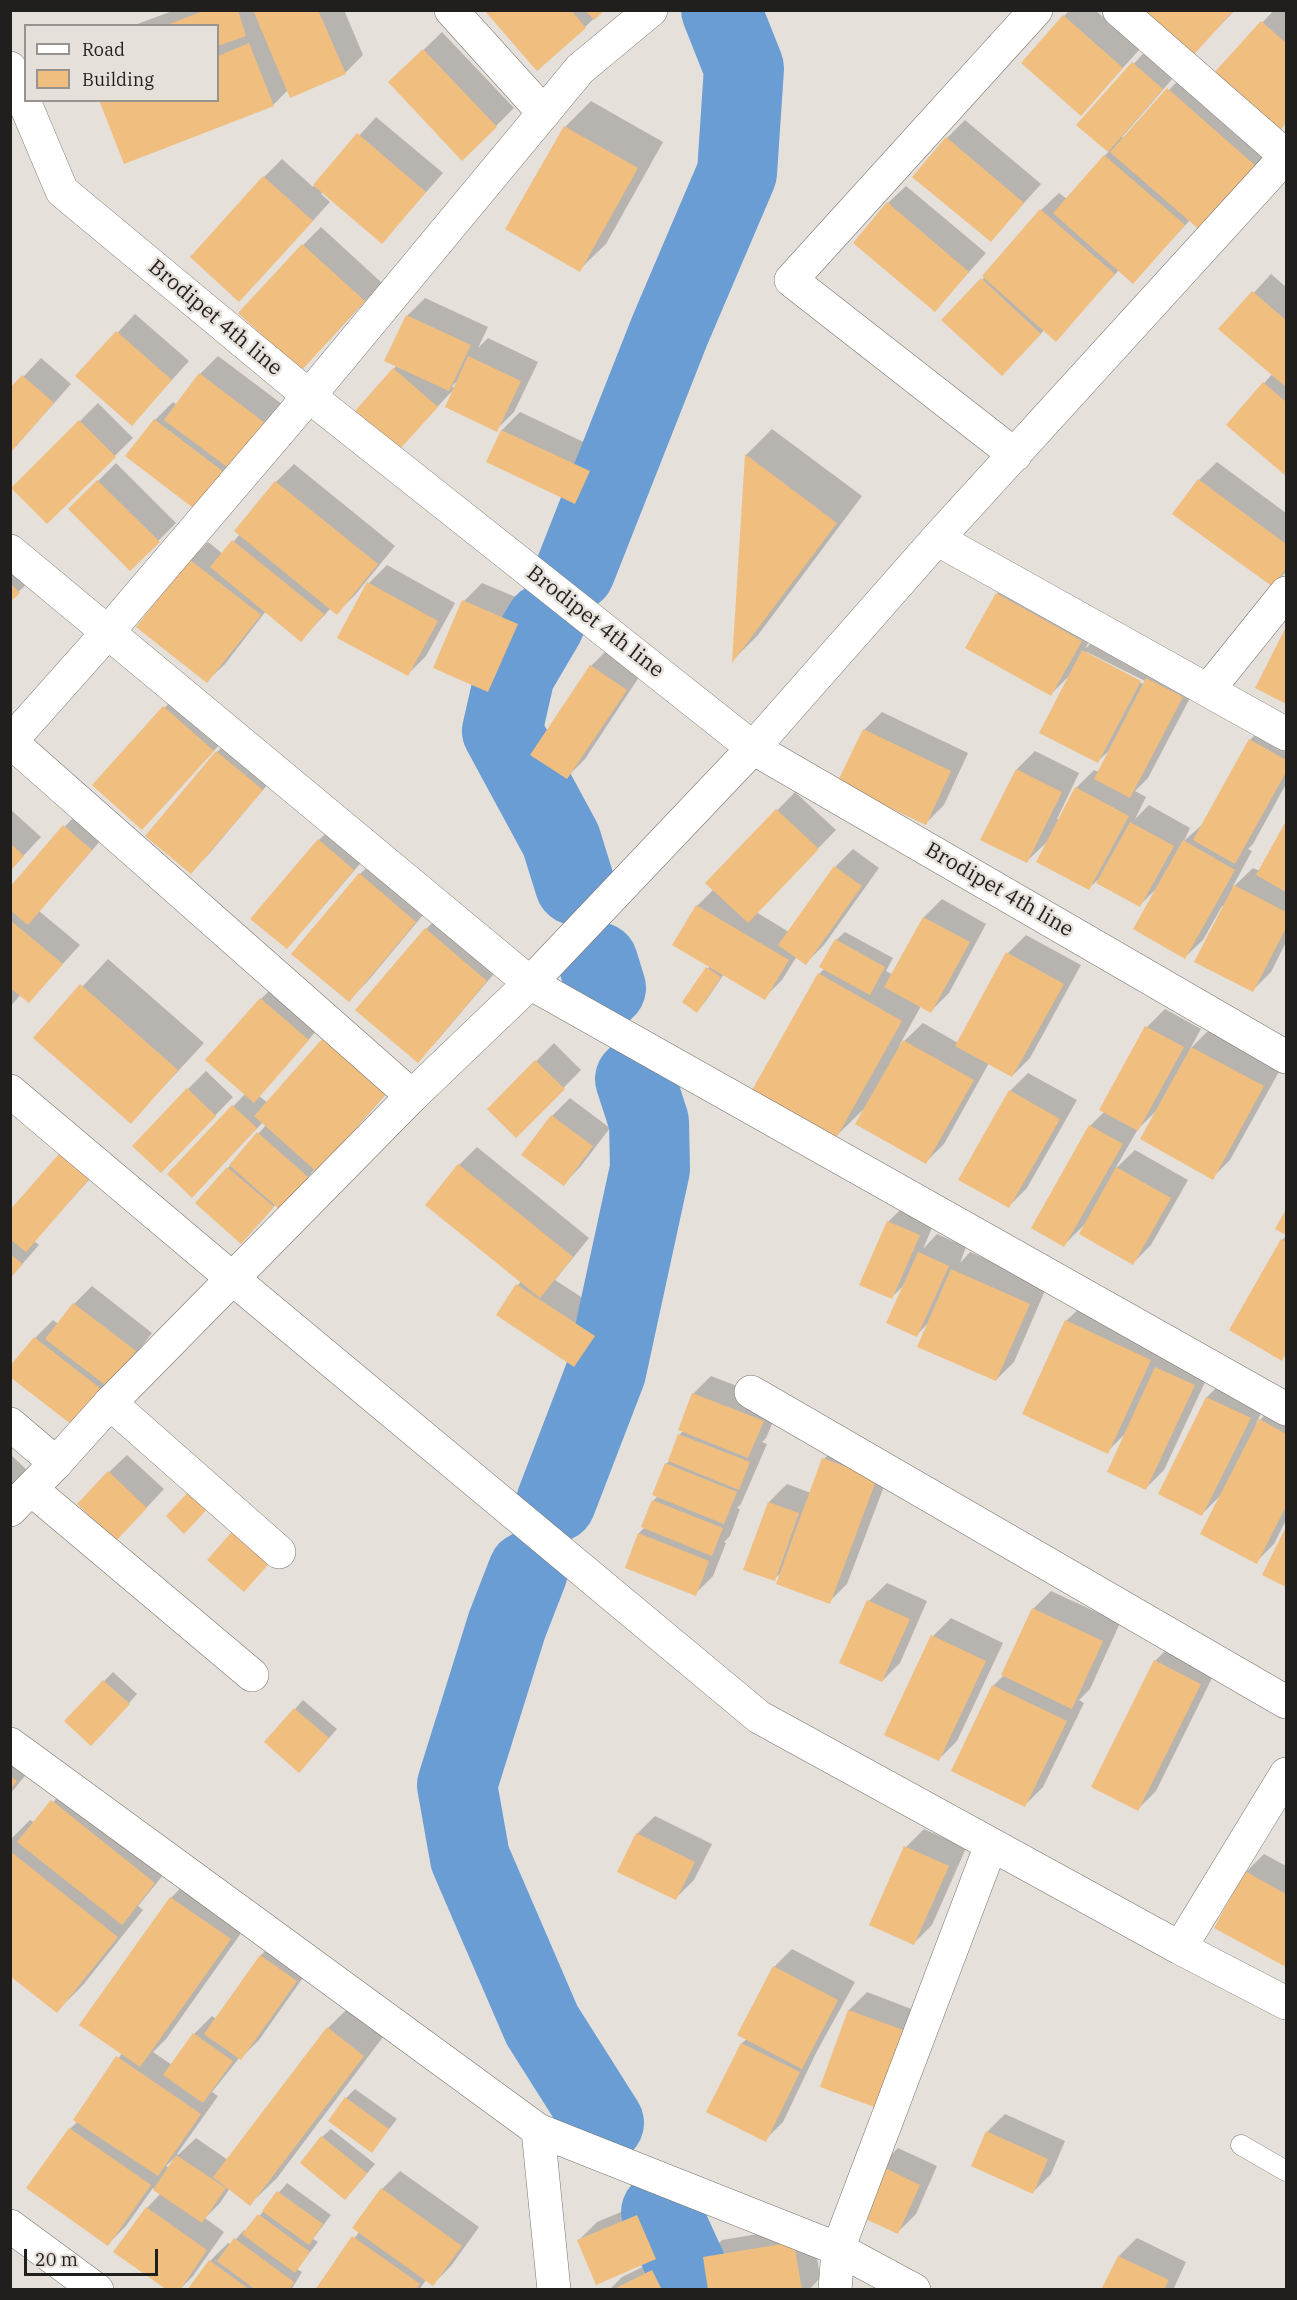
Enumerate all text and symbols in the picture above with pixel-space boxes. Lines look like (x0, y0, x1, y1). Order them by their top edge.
legend (24, 24, 219, 102)
text: Road (82, 38, 125, 61)
text: Building (82, 68, 154, 91)
street label: Brodipet 4th line (143, 255, 287, 381)
street label: Brodipet 4th line (521, 561, 669, 683)
street label: Brodipet 4th line (920, 837, 1078, 943)
scale bar (27, 2237, 160, 2275)
text: 20 m (35, 2248, 78, 2271)

